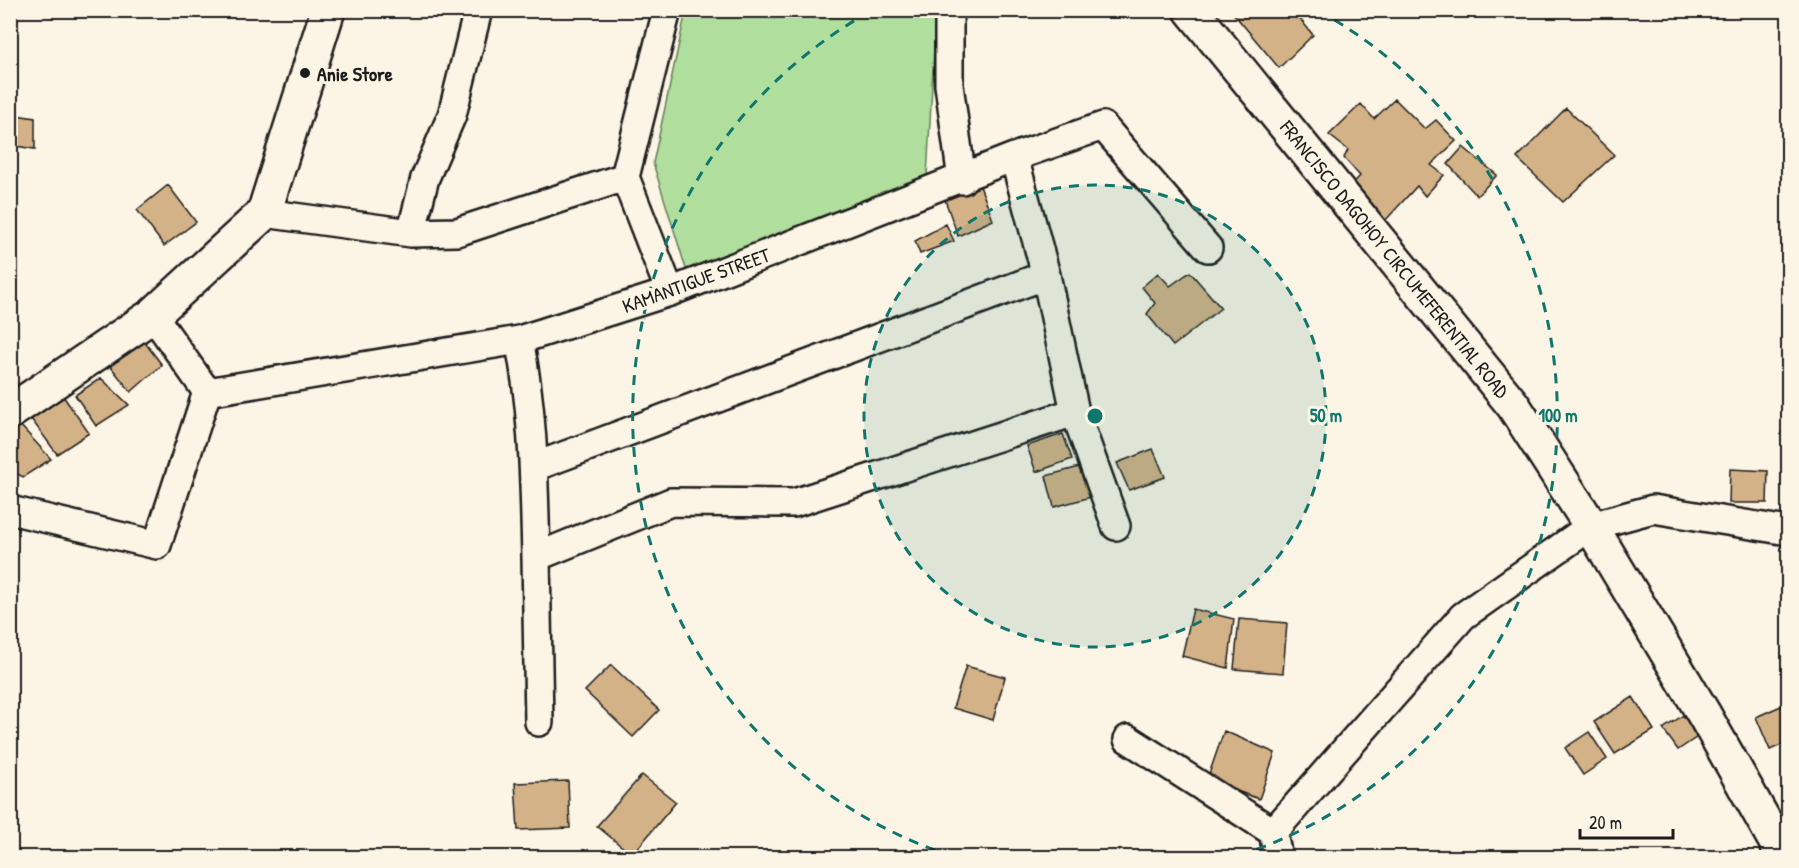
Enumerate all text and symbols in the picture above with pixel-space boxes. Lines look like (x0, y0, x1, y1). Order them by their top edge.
place label: Anie Store (317, 60, 393, 87)
marker: Anie Store (298, 66, 312, 80)
street label: FRANCISCO DAGOHOY CIRCUMEFERENTIAL ROAD (1274, 114, 1516, 404)
street label: KAMANTIGUE STREET (618, 241, 774, 319)
text: 50 m (1310, 403, 1342, 428)
text: 100 m (1538, 403, 1578, 428)
centre of rings (1085, 406, 1105, 426)
scale bar (1580, 802, 1673, 840)
text: 20 m (1589, 810, 1622, 835)

